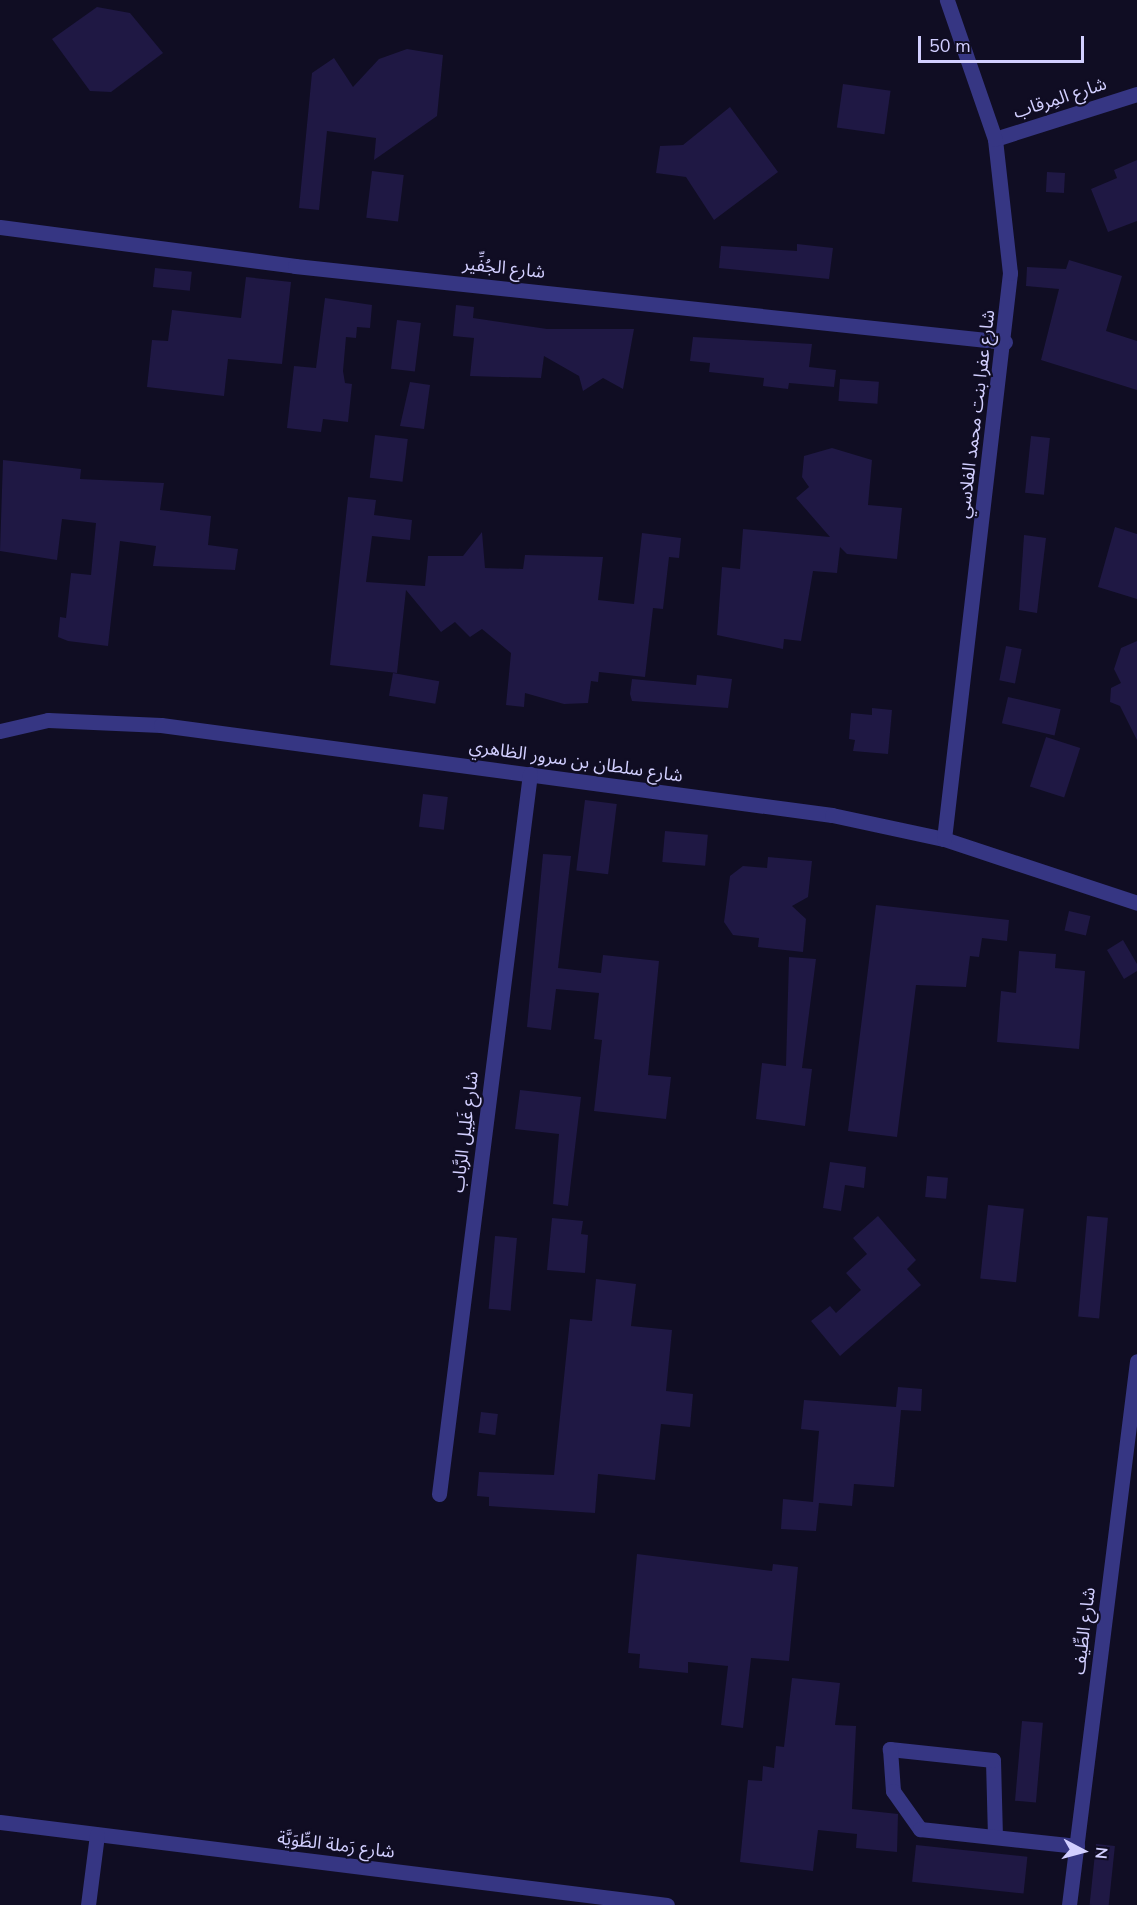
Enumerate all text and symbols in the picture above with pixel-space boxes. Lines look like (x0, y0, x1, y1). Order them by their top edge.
scale bar (921, 24, 1088, 62)
text: 50 m (929, 34, 971, 58)
street label: شارع المِرقاب (1011, 73, 1109, 123)
street label: شارع الجُفِّير (462, 253, 546, 283)
street label: شارع عفرا بنت محمد الفلاسي (952, 308, 1000, 520)
street label: شارع سلطان بن سرور الظاهري (468, 735, 684, 787)
street label: شارع غَلِيل الرَّباب (447, 1070, 483, 1194)
street label: شارع الطِّيف (1068, 1586, 1100, 1676)
north arrow (1053, 1821, 1113, 1881)
street label: شارع رَملة الطِّوَيَّة (276, 1827, 396, 1863)
text: N (1089, 1846, 1112, 1860)

